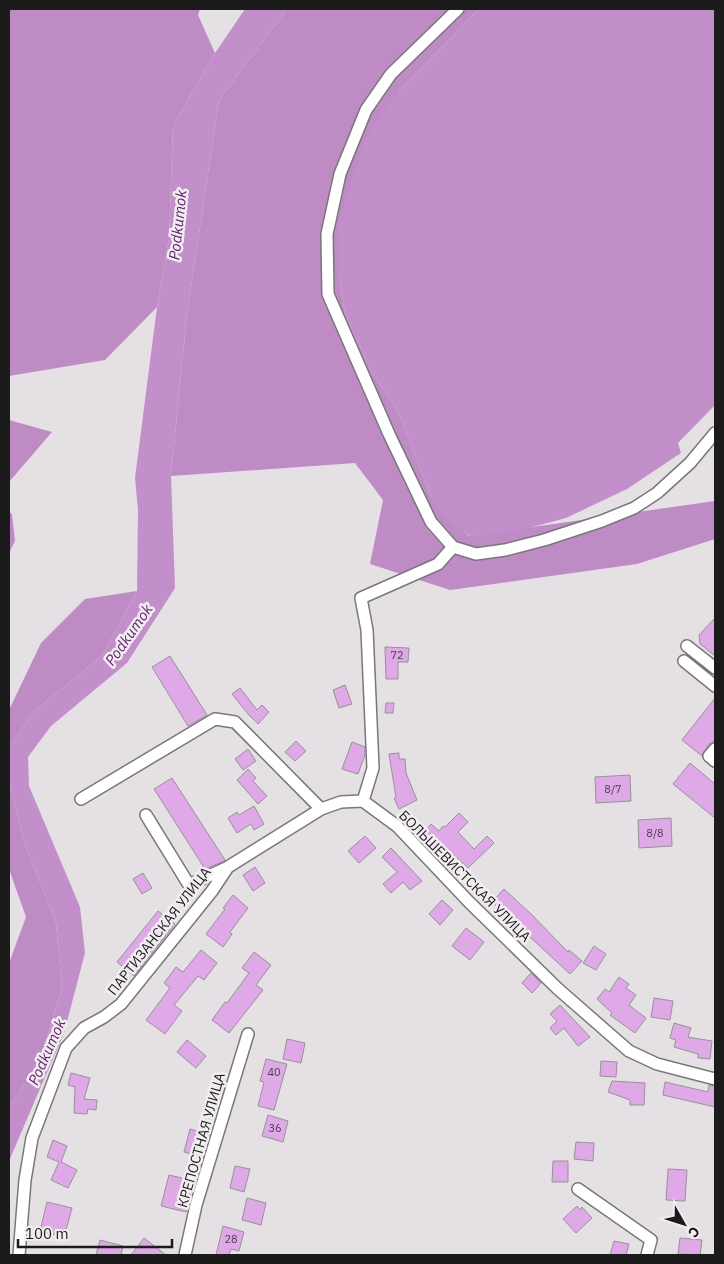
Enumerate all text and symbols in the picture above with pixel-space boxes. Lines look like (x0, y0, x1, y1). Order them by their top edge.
water label: Podkumok (164, 189, 191, 261)
water label: Podkumok (101, 600, 157, 669)
house number: 72 (390, 648, 404, 662)
house number: 8/7 (604, 782, 622, 796)
street label: БОЛЬШЕВИСТСКАЯ УЛИЦА (395, 806, 535, 946)
house number: 8/8 (646, 826, 664, 840)
street label: ПАРТИЗАНСКАЯ УЛИЦА (103, 863, 215, 999)
water label: Podkumok (24, 1016, 70, 1088)
house number: 40 (267, 1065, 281, 1079)
street label: КРЕПОСТНАЯ УЛИЦА (173, 1070, 229, 1210)
house number: 36 (268, 1121, 282, 1135)
north arrow (659, 1199, 709, 1249)
scale bar (18, 1216, 171, 1248)
text: С (684, 1223, 704, 1241)
text: 100 m (25, 1224, 69, 1243)
house number: 28 (224, 1232, 238, 1246)

